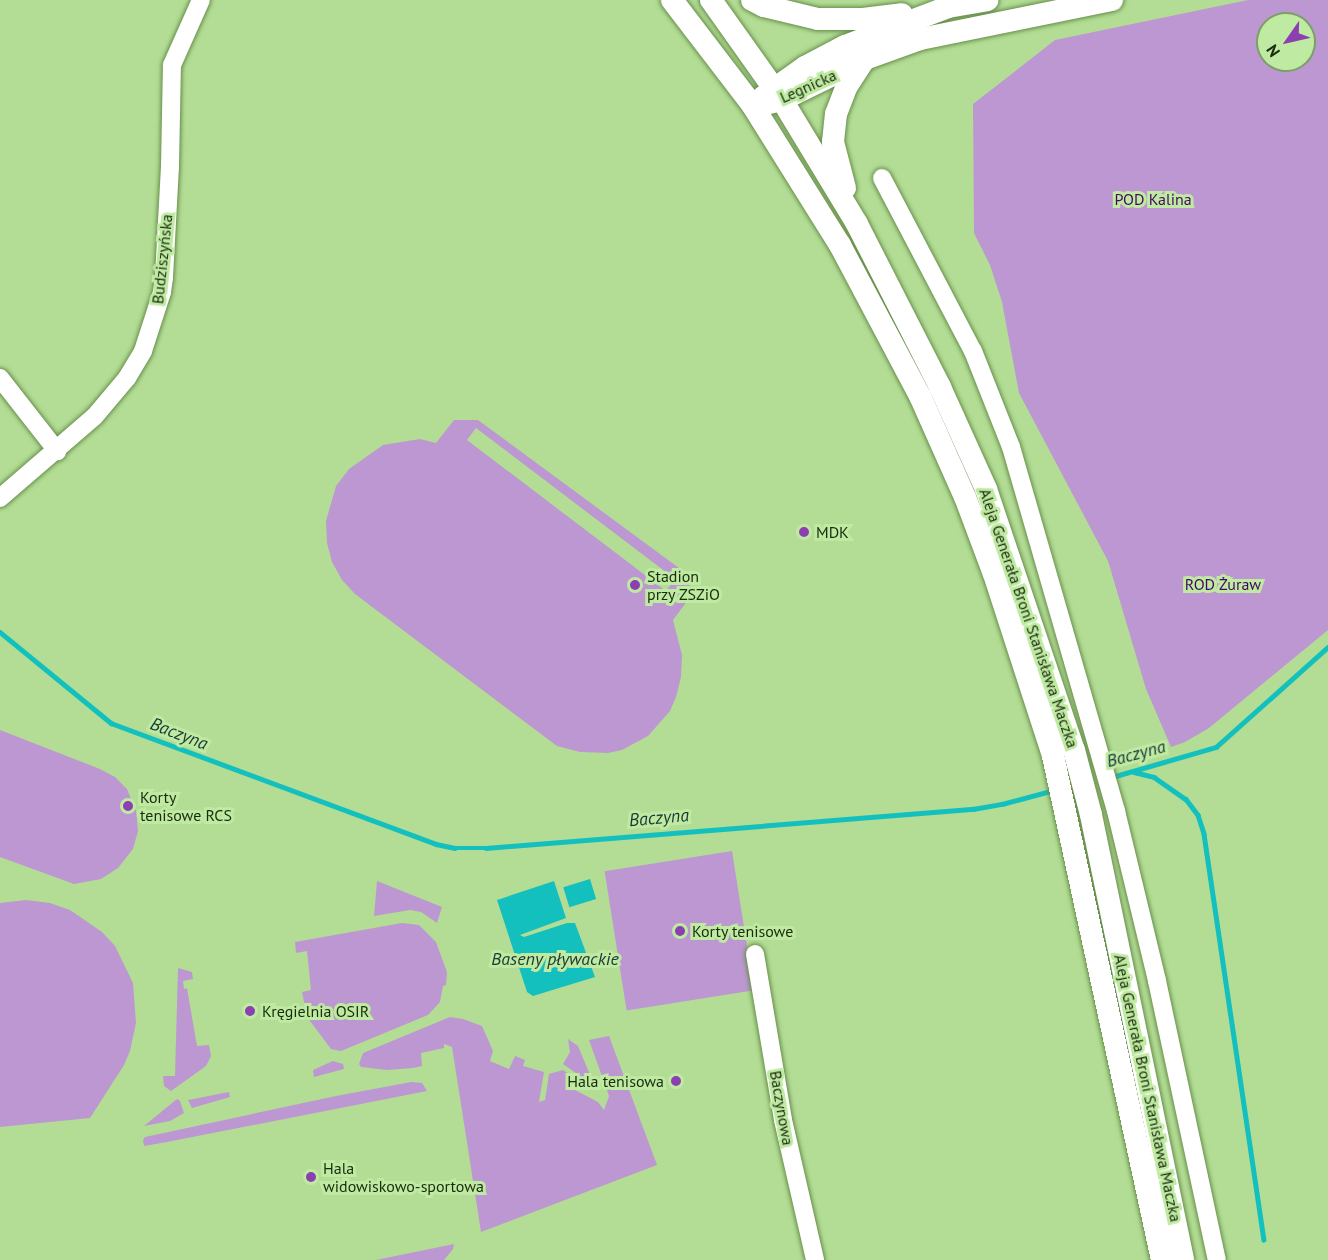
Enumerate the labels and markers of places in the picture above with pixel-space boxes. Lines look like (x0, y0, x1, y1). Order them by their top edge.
place label: MDK (816, 522, 849, 542)
marker: MDK (797, 525, 811, 539)
place label: Stadion przy ZSZiO (647, 566, 721, 604)
marker: Stadion przy ZSZiO (628, 578, 642, 592)
place label: Korty tenisowe RCS (140, 787, 232, 825)
marker: Korty tenisowe RCS (121, 799, 135, 813)
place label: Korty tenisowe (692, 921, 794, 941)
marker: Korty tenisowe (673, 924, 687, 938)
place label: Kręgielnia OSIR (262, 1001, 369, 1021)
marker: Kręgielnia OSIR (243, 1004, 257, 1018)
place label: Hala tenisowa (567, 1071, 664, 1091)
marker: Hala tenisowa (669, 1074, 683, 1088)
place label: Hala widowiskowo-sportowa (323, 1158, 484, 1196)
marker: Hala widowiskowo-sportowa (304, 1170, 318, 1184)

